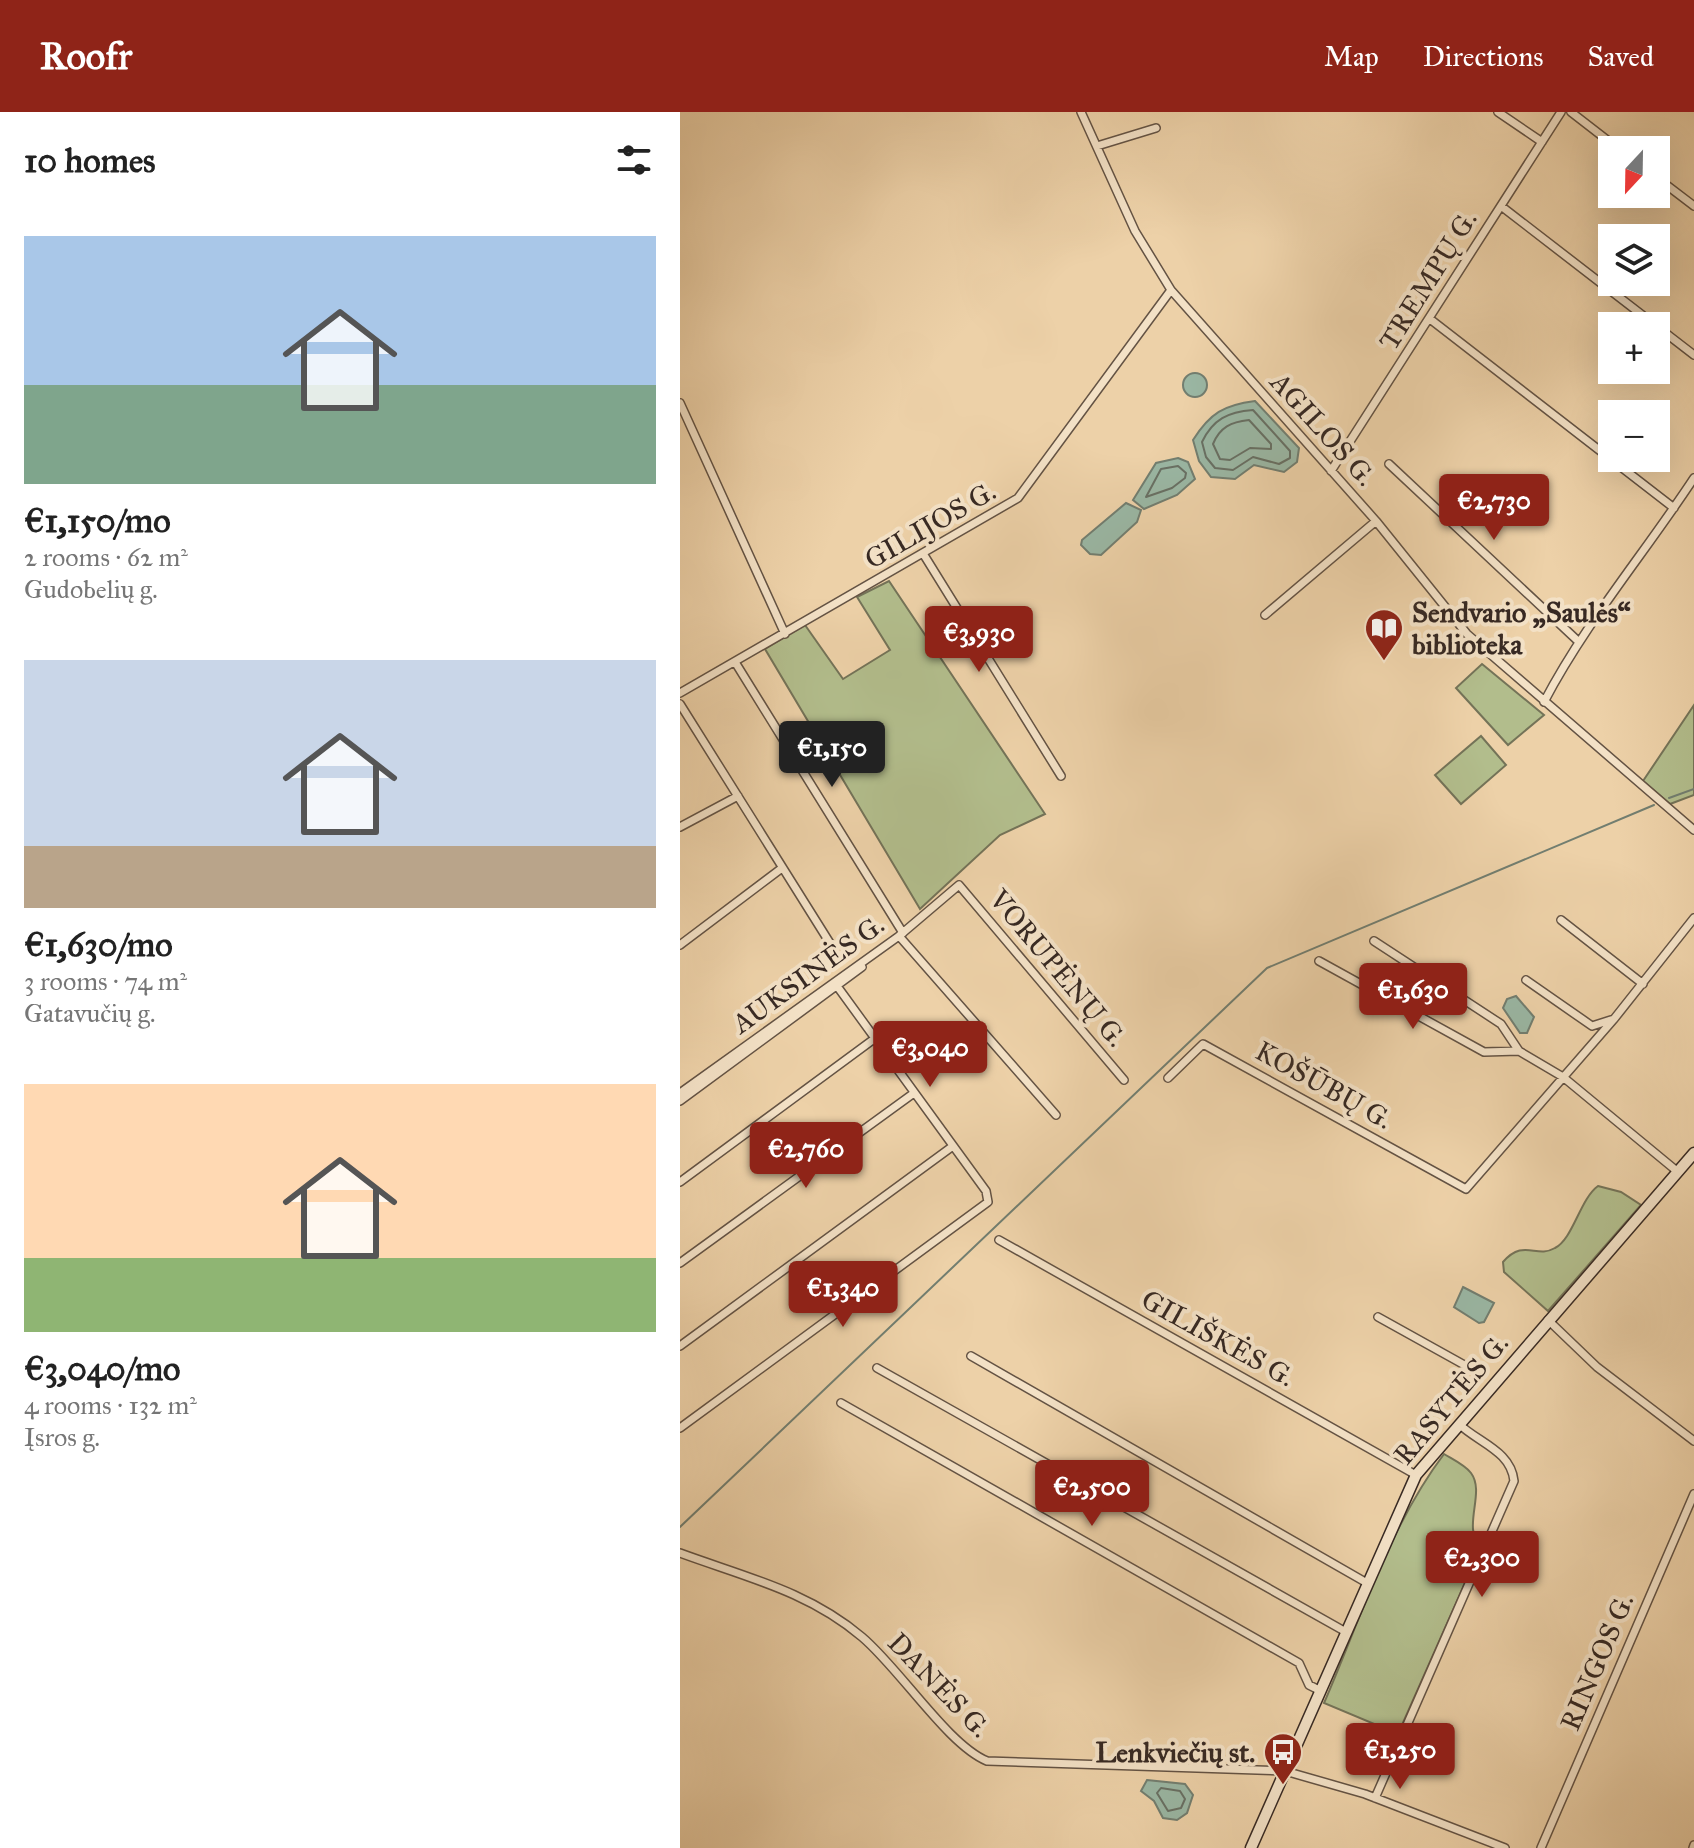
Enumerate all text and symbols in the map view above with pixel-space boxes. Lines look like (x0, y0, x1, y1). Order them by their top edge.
text: Roofr (40, 33, 132, 79)
text: Map (1324, 39, 1379, 74)
text: Directions (1423, 39, 1544, 74)
text: Saved (1588, 39, 1654, 74)
north arrow (1598, 136, 1670, 208)
map controls (1598, 136, 1670, 472)
icon: filters (612, 138, 656, 182)
text: 10 homes (24, 140, 155, 181)
street label: TREMPŲ G. (1371, 204, 1485, 356)
button: layers (1598, 224, 1670, 296)
icon: home (268, 288, 412, 432)
button: + (1598, 312, 1670, 384)
street label: AGILOS G. (1262, 364, 1383, 493)
button: − (1598, 400, 1670, 472)
street label: GILIJOS G. (858, 473, 1002, 577)
pin: €2,730 (1429, 474, 1559, 542)
text: €2,730 (1457, 484, 1531, 516)
text: €1,150/mo (24, 500, 171, 541)
text: 2 rooms · 62 m² (24, 541, 188, 573)
text: Gudobelių g. (24, 573, 158, 605)
place label: Sendvario „Saulės“ biblioteka (1411, 595, 1631, 662)
pin: €3,930 (914, 606, 1044, 674)
library icon: Sendvario „Saulės“ biblioteka (1363, 607, 1405, 662)
text: €3,930 (943, 616, 1015, 648)
icon: home (268, 712, 412, 856)
pin: €1,150 (767, 721, 897, 789)
text: €1,150 (797, 731, 867, 763)
street label: VORUPĖNŲ G. (981, 881, 1134, 1054)
street label: AUKSINĖS G. (724, 907, 891, 1042)
text: €1,630/mo (24, 924, 173, 965)
pin: €1,630 (1348, 963, 1478, 1031)
text: 3 rooms · 74 m² (24, 965, 187, 997)
text: €1,630 (1377, 973, 1449, 1005)
text: Gatavučių g. (24, 997, 155, 1029)
pin: €3,040 (865, 1021, 995, 1089)
text: €3,040 (891, 1031, 969, 1063)
street label: KOŠŪBŲ G. (1249, 1033, 1399, 1137)
pin: €2,760 (741, 1122, 871, 1190)
text: €2,760 (768, 1132, 844, 1164)
icon: home (268, 1136, 412, 1280)
pin: €1,340 (778, 1261, 908, 1329)
text: €1,340 (807, 1271, 879, 1303)
street label: GILIŠKĖS G. (1135, 1282, 1301, 1394)
street label: RASYTĖS G. (1386, 1326, 1516, 1472)
text: €3,040/mo (24, 1348, 181, 1389)
text: 4 rooms · 132 m² (24, 1389, 197, 1421)
text: Įsros g. (24, 1421, 100, 1453)
pin: €2,500 (1027, 1460, 1157, 1528)
text: €2,500 (1053, 1470, 1131, 1502)
pin: €2,300 (1417, 1531, 1547, 1599)
text: €2,300 (1444, 1541, 1520, 1573)
street label: RINGOS G. (1553, 1588, 1641, 1736)
street label: DANĖS G. (880, 1625, 998, 1745)
pin: €1,250 (1335, 1723, 1465, 1791)
bus stop icon: Lenkviečių st. (1262, 1731, 1304, 1786)
text: €1,250 (1364, 1733, 1436, 1765)
place label: Lenkviečių st. (1095, 1735, 1255, 1770)

